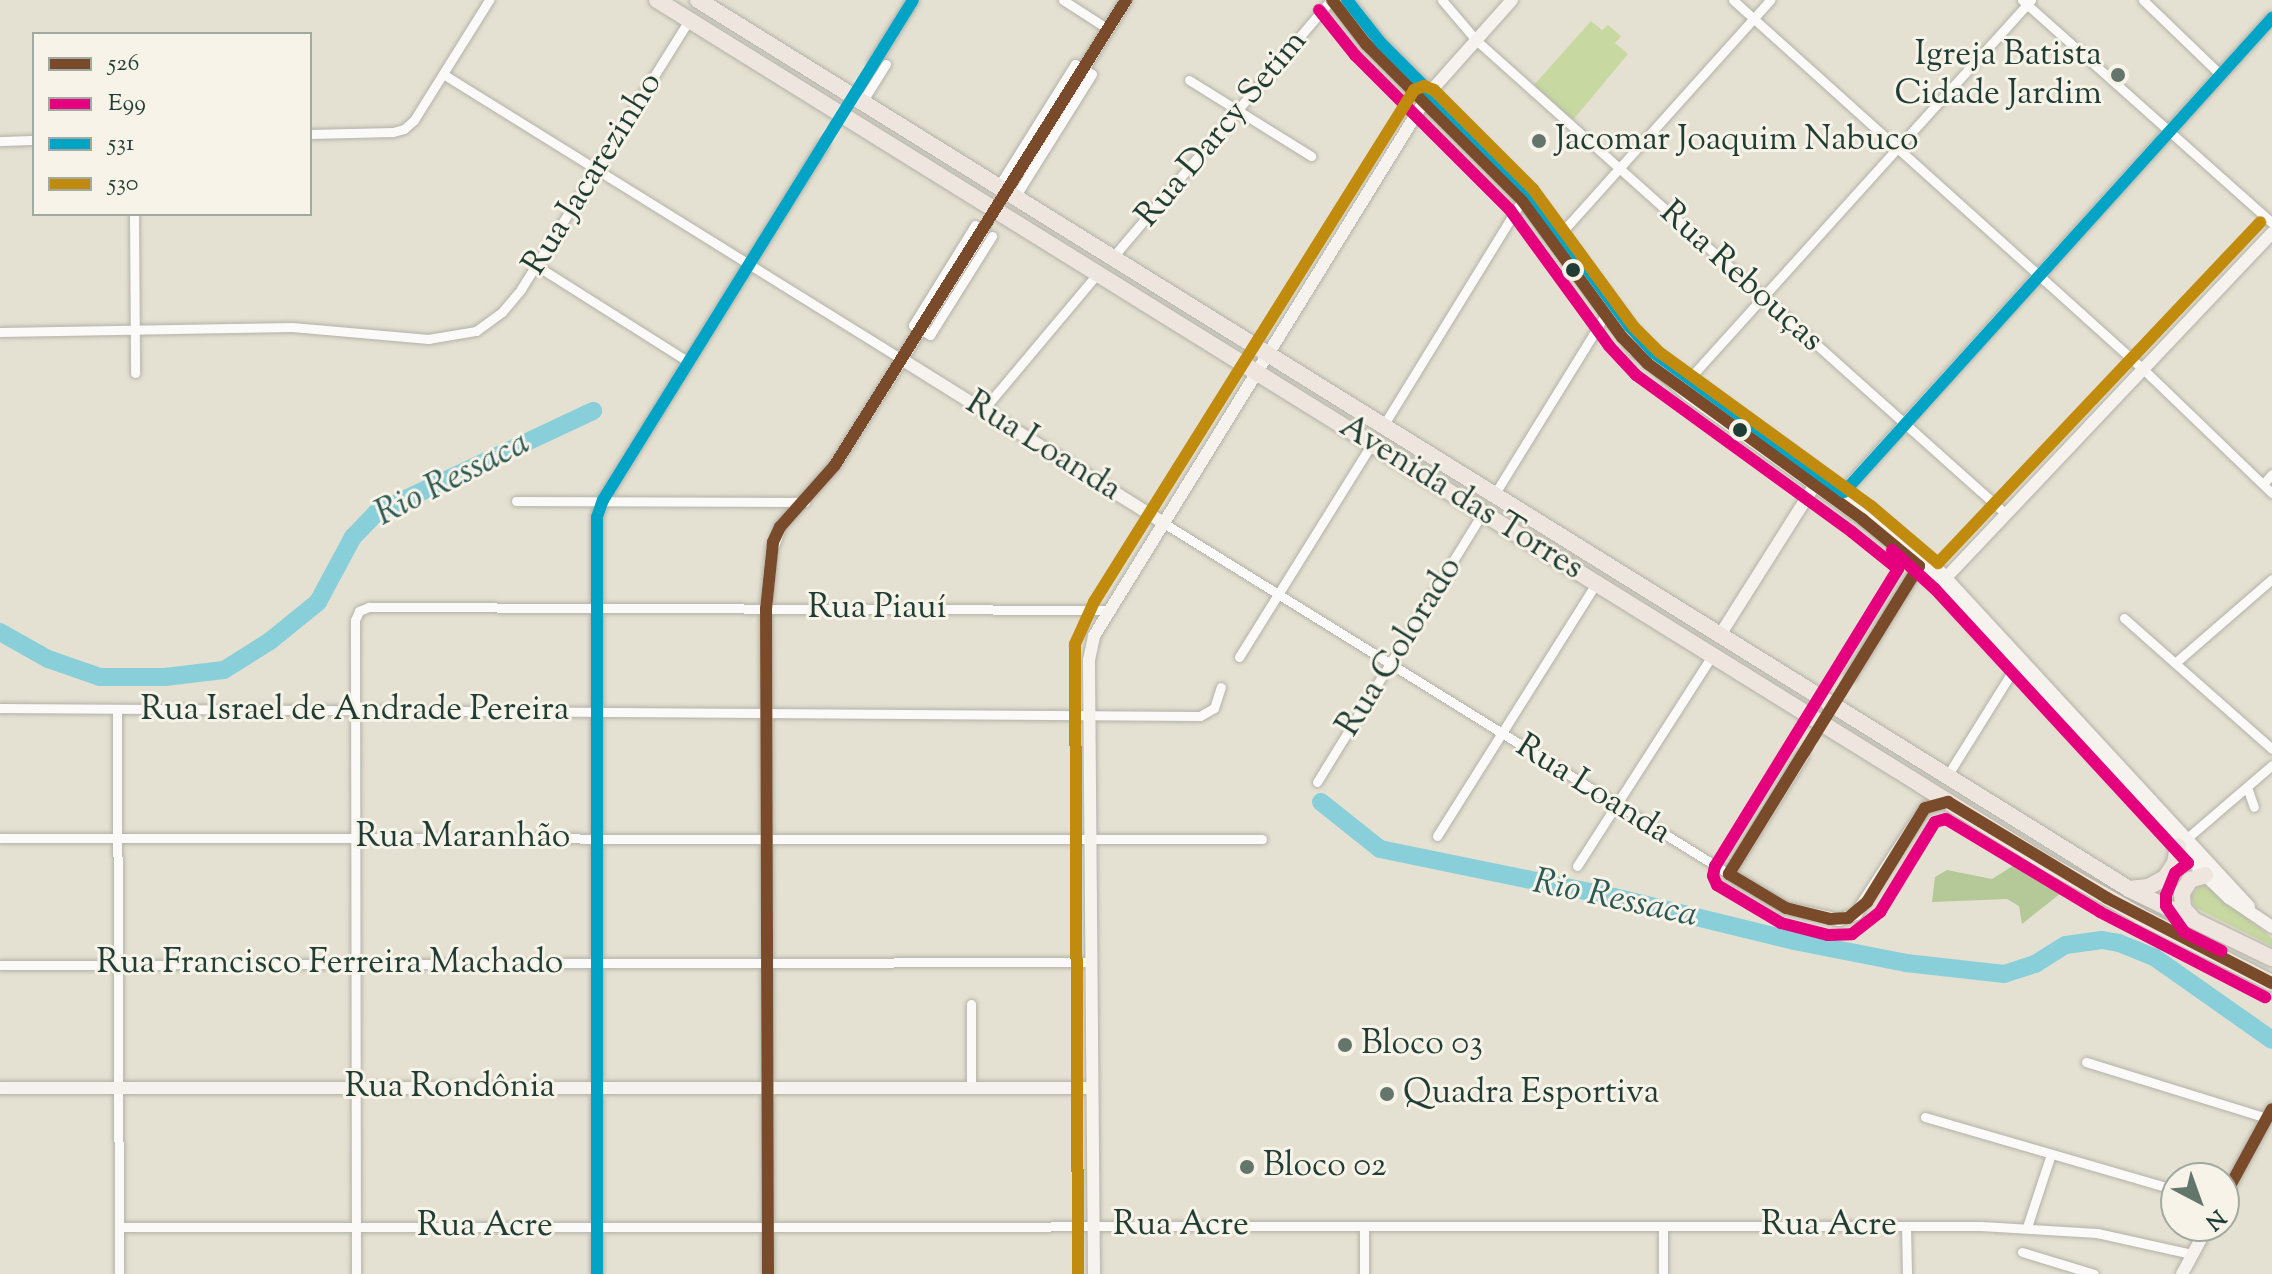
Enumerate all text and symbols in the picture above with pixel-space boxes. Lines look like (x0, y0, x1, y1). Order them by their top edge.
street label: Rua Darcy Setim (1128, 22, 1316, 236)
legend (32, 32, 312, 216)
place label: Igreja Batista Cidade Jardim (1894, 35, 2102, 114)
text: 526 (108, 47, 139, 81)
street label: Rua Jacarezinho (515, 65, 671, 283)
marker: Igreja Batista Cidade Jardim (2109, 66, 2127, 84)
text: E99 (108, 87, 146, 121)
place label: Jacomar Joaquim Nabuco (1555, 121, 1919, 161)
text: 531 (108, 127, 134, 161)
marker: Jacomar Joaquim Nabuco (1530, 132, 1548, 150)
text: 530 (108, 167, 138, 201)
street label: Rua Rebouças (1651, 193, 1831, 361)
unlabelled marker (1565, 262, 1581, 278)
street label: Rua Loanda (958, 383, 1128, 511)
street label: Avenida das Torres (1332, 407, 1590, 589)
unlabelled marker (1732, 422, 1748, 438)
water label: Rio Ressaca (369, 423, 537, 537)
street label: Rua Colorado (1329, 550, 1471, 744)
street label: Rua Piauí (808, 589, 946, 629)
street label: Rua Israel de Andrade Pereira (141, 691, 569, 731)
street label: Rua Loanda (1508, 726, 1678, 854)
street label: Rua Maranhão (356, 818, 570, 858)
water label: Rio Ressaca (1529, 861, 1701, 939)
street label: Rua Francisco Ferreira Machado (97, 944, 563, 984)
place label: Bloco 03 (1361, 1025, 1483, 1065)
marker: Bloco 03 (1336, 1036, 1354, 1054)
street label: Rua Rondônia (345, 1068, 555, 1108)
place label: Quadra Esportiva (1403, 1074, 1660, 1114)
marker: Quadra Esportiva (1378, 1085, 1396, 1103)
place label: Bloco 02 (1263, 1147, 1387, 1187)
marker: Bloco 02 (1238, 1158, 1256, 1176)
north arrow (2160, 1162, 2240, 1242)
text: N (2197, 1201, 2232, 1236)
street label: Rua Acre (1113, 1206, 1249, 1246)
street label: Rua Acre (1761, 1206, 1897, 1246)
street label: Rua Acre (417, 1207, 553, 1247)

